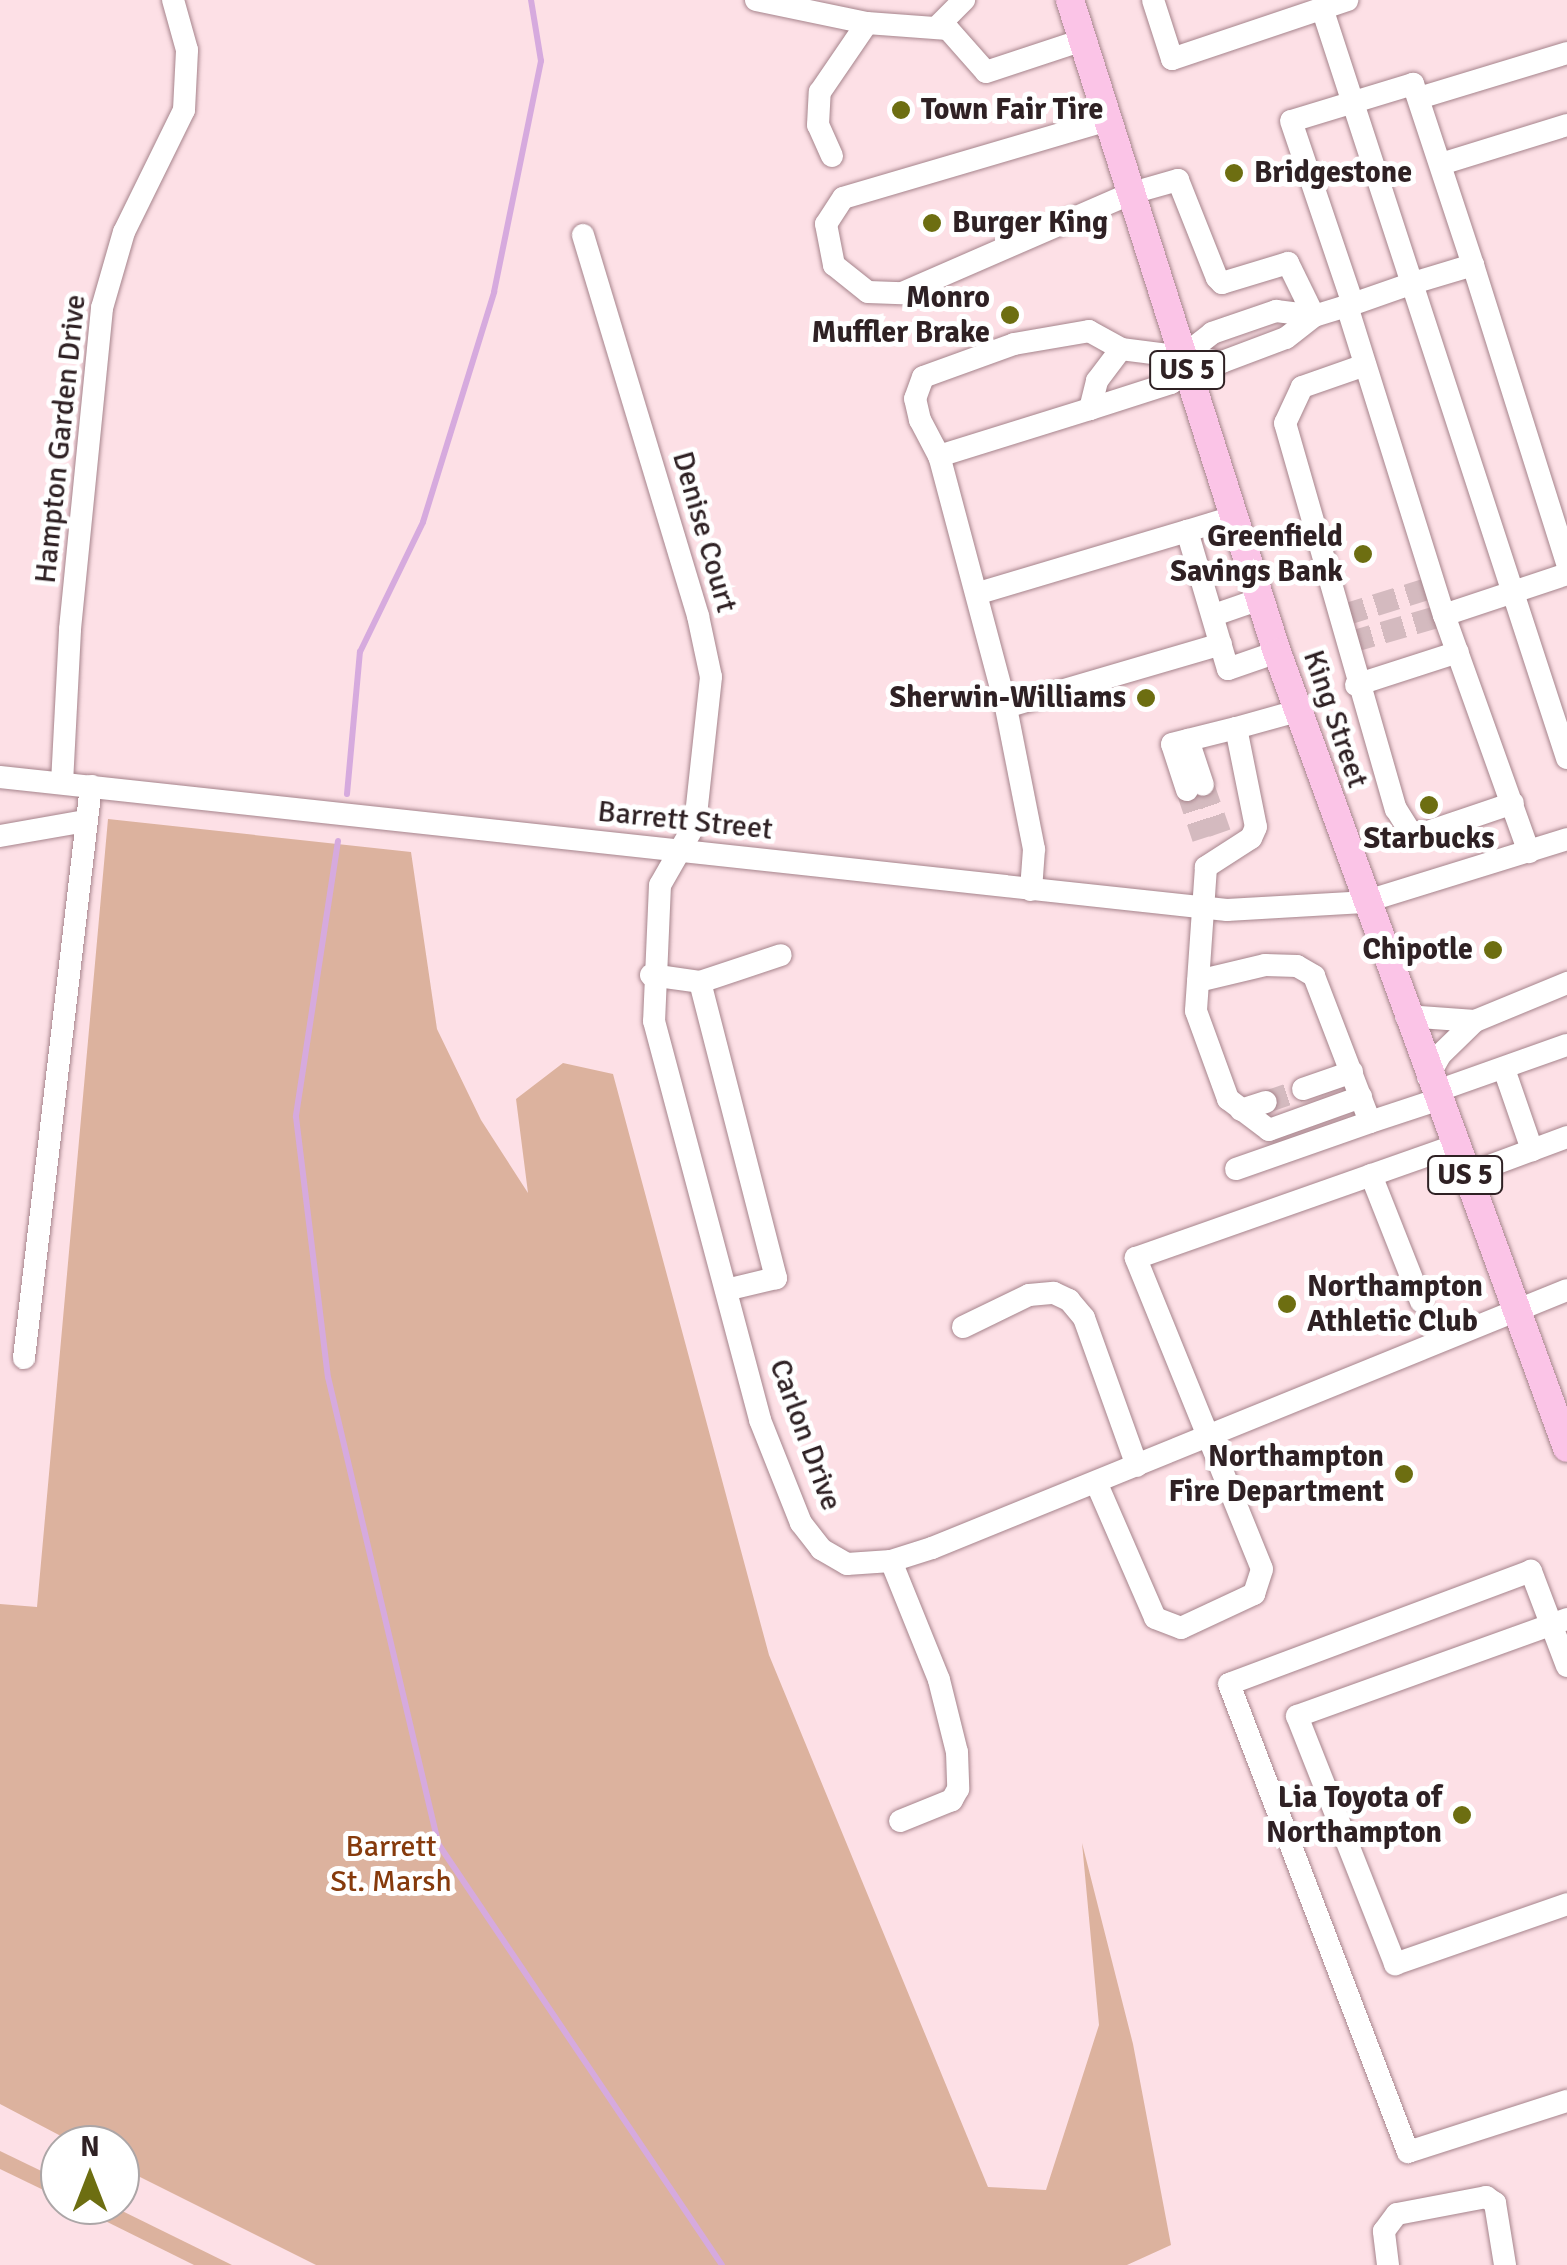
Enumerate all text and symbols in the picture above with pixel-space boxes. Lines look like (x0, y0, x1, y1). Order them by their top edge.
place label: Town Fair Tire (921, 92, 1103, 128)
marker: Town Fair Tire (890, 99, 912, 121)
place label: Bridgestone (1254, 155, 1412, 191)
marker: Bridgestone (1223, 162, 1245, 184)
place label: Burger King (952, 205, 1108, 241)
marker: Burger King (921, 212, 943, 234)
place label: Monro Muffler Brake (811, 280, 990, 350)
street label: Hampton Garden Drive (28, 293, 94, 585)
marker: Monro Muffler Brake (999, 304, 1021, 326)
road number: US 5 (1147, 347, 1227, 393)
street label: Denise Court (664, 447, 744, 617)
place label: Greenfield Savings Bank (1170, 519, 1343, 590)
marker: Greenfield Savings Bank (1352, 543, 1374, 565)
street label: King Street (1295, 646, 1375, 792)
place label: Sherwin-Williams (889, 680, 1126, 716)
marker: Sherwin-Williams (1135, 687, 1157, 709)
street label: Barrett Street (596, 794, 774, 848)
marker: Starbucks (1418, 794, 1440, 816)
place label: Starbucks (1364, 821, 1494, 857)
place label: Chipotle (1363, 932, 1473, 968)
marker: Chipotle (1482, 939, 1504, 961)
road number: US 5 (1425, 1152, 1505, 1198)
place label: Northampton Athletic Club (1307, 1269, 1483, 1340)
marker: Northampton Athletic Club (1276, 1293, 1298, 1315)
street label: Carlon Drive (761, 1354, 849, 1516)
place label: Northampton Fire Department (1169, 1439, 1384, 1510)
marker: Northampton Fire Department (1393, 1463, 1415, 1485)
place label: Lia Toyota of Northampton (1266, 1780, 1442, 1850)
marker: Lia Toyota of Northampton (1451, 1804, 1473, 1826)
park label: Barrett St. Marsh (330, 1829, 452, 1900)
north arrow (40, 2125, 140, 2225)
text: N (80, 2130, 100, 2164)

